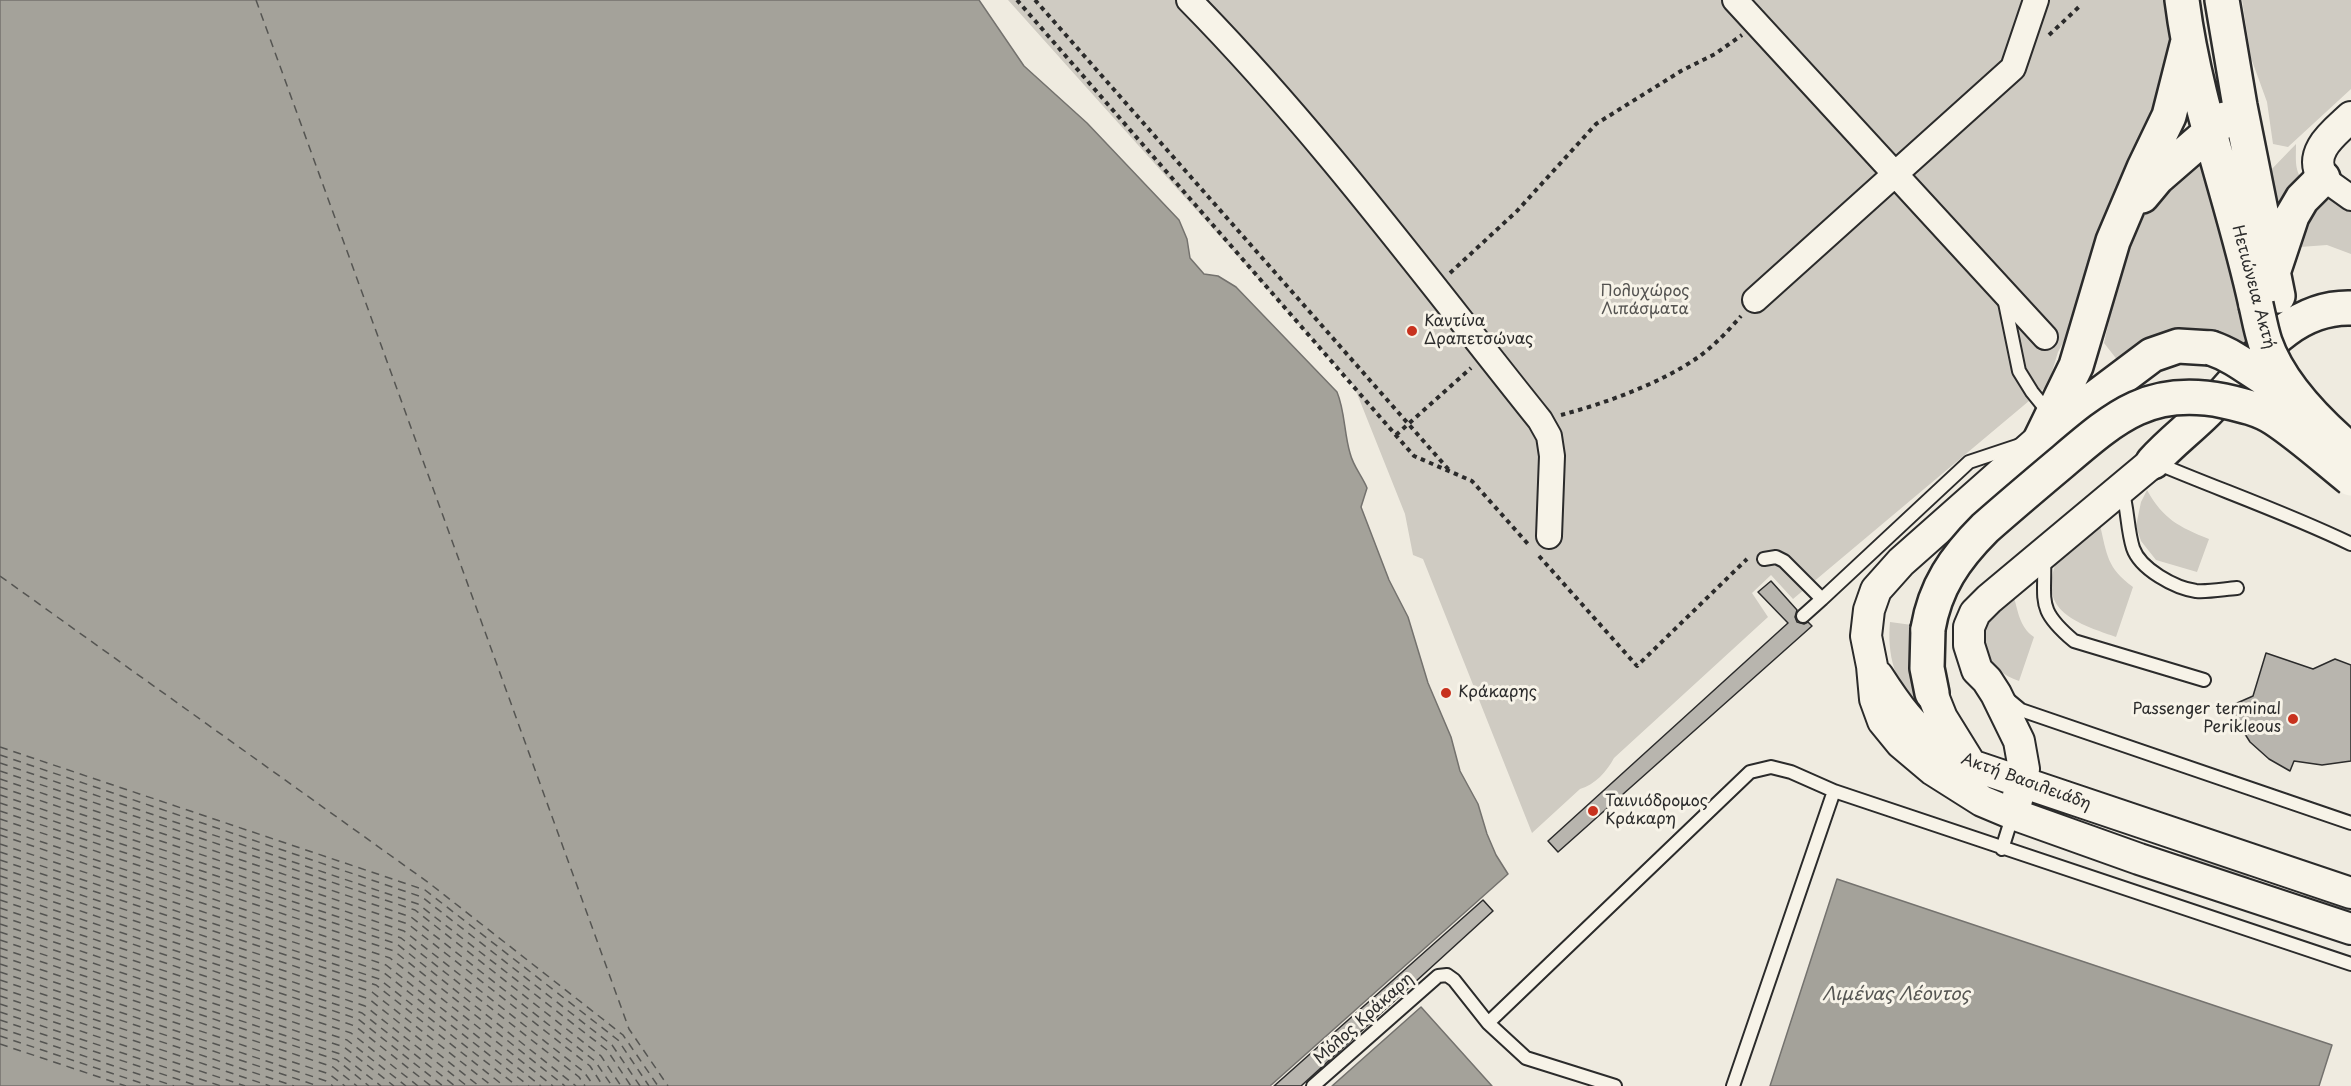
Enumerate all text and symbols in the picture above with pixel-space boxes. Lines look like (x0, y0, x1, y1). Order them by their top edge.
street label: Ηετιώνεια Ακτή (2227, 223, 2279, 351)
park label: Πολυχώρος Λιπάσματα (1601, 282, 1689, 320)
place label: Καντίνα Δραπετσώνας (1424, 312, 1533, 350)
marker: Καντίνα Δραπετσώνας (1405, 324, 1419, 338)
place label: Κράκαρης (1458, 683, 1537, 703)
marker: Κράκαρης (1439, 686, 1453, 700)
place label: Passenger terminal Perikleous (2133, 700, 2281, 738)
marker: Passenger terminal Perikleous (2286, 712, 2300, 726)
street label: Ακτή Βασιλειάδη (1958, 750, 2094, 814)
place label: Ταινιόδρομος Κράκαρη (1605, 792, 1708, 830)
marker: Ταινιόδρομος Κράκαρη (1586, 804, 1600, 818)
street label: Μόλος Κράκαρη (1310, 969, 1418, 1069)
water label: Λιμένας Λέοντος (1822, 984, 1970, 1006)

